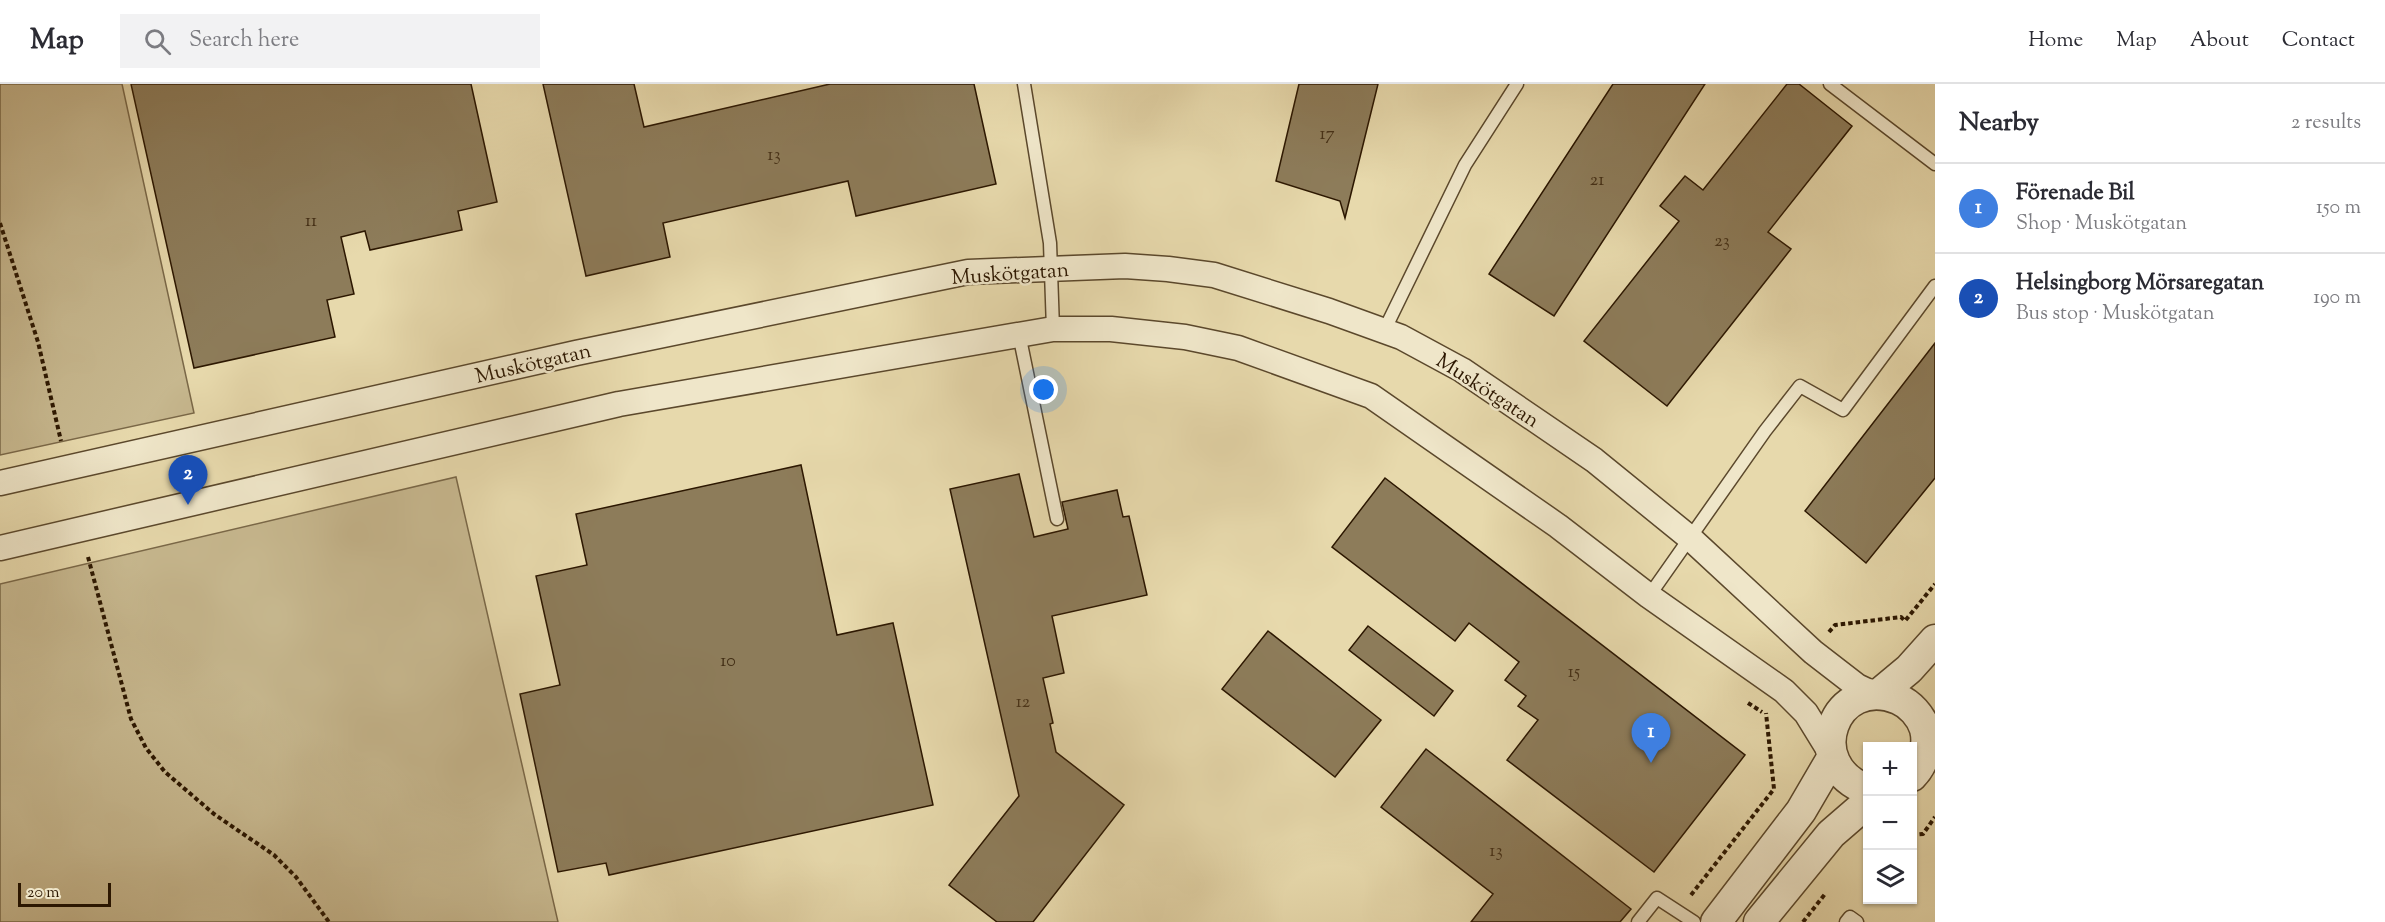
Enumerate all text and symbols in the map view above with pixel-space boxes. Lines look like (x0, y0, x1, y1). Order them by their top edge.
search box (120, 14, 540, 68)
text: Map (30, 21, 84, 61)
icon: search (141, 25, 174, 58)
text: Search here (189, 25, 299, 57)
text: Home (2028, 26, 2083, 56)
text: Map (2116, 26, 2157, 56)
text: About (2190, 26, 2249, 56)
text: Contact (2282, 26, 2355, 56)
text: Nearby (1959, 105, 2039, 142)
text: 2 results (2291, 109, 2361, 138)
house number: 17 (1319, 122, 1335, 148)
house number: 13 (767, 143, 781, 169)
house number: 21 (1590, 168, 1604, 194)
text: Förenade Bil (2016, 178, 2135, 210)
text: 1 (1975, 194, 1982, 223)
text: 150 m (2316, 194, 2361, 223)
house number: 11 (305, 209, 317, 235)
text: Shop · Muskötgatan (2016, 210, 2187, 239)
house number: 23 (1714, 229, 1730, 255)
street label: Muskötgatan (950, 256, 1070, 294)
text: Helsingborg Mörsaregatan (2016, 268, 2264, 300)
text: 2 (1974, 284, 1983, 313)
text: 190 m (2313, 284, 2361, 313)
text: Bus stop · Muskötgatan (2016, 300, 2215, 329)
street label: Muskötgatan (473, 337, 594, 393)
street label: Muskötgatan (1429, 347, 1545, 436)
your location (1029, 375, 1058, 404)
pin: 2 (168, 456, 207, 505)
house number: 10 (720, 649, 736, 675)
house number: 15 (1568, 660, 1580, 686)
house number: 12 (1016, 690, 1031, 716)
pin: 1 (1632, 714, 1670, 763)
map controls (1863, 742, 1917, 904)
button: + (1863, 742, 1917, 796)
button: − (1863, 796, 1917, 850)
house number: 13 (1489, 839, 1503, 865)
button: layers (1863, 850, 1917, 904)
scale bar (18, 880, 111, 908)
text: 20 m (27, 882, 60, 905)

